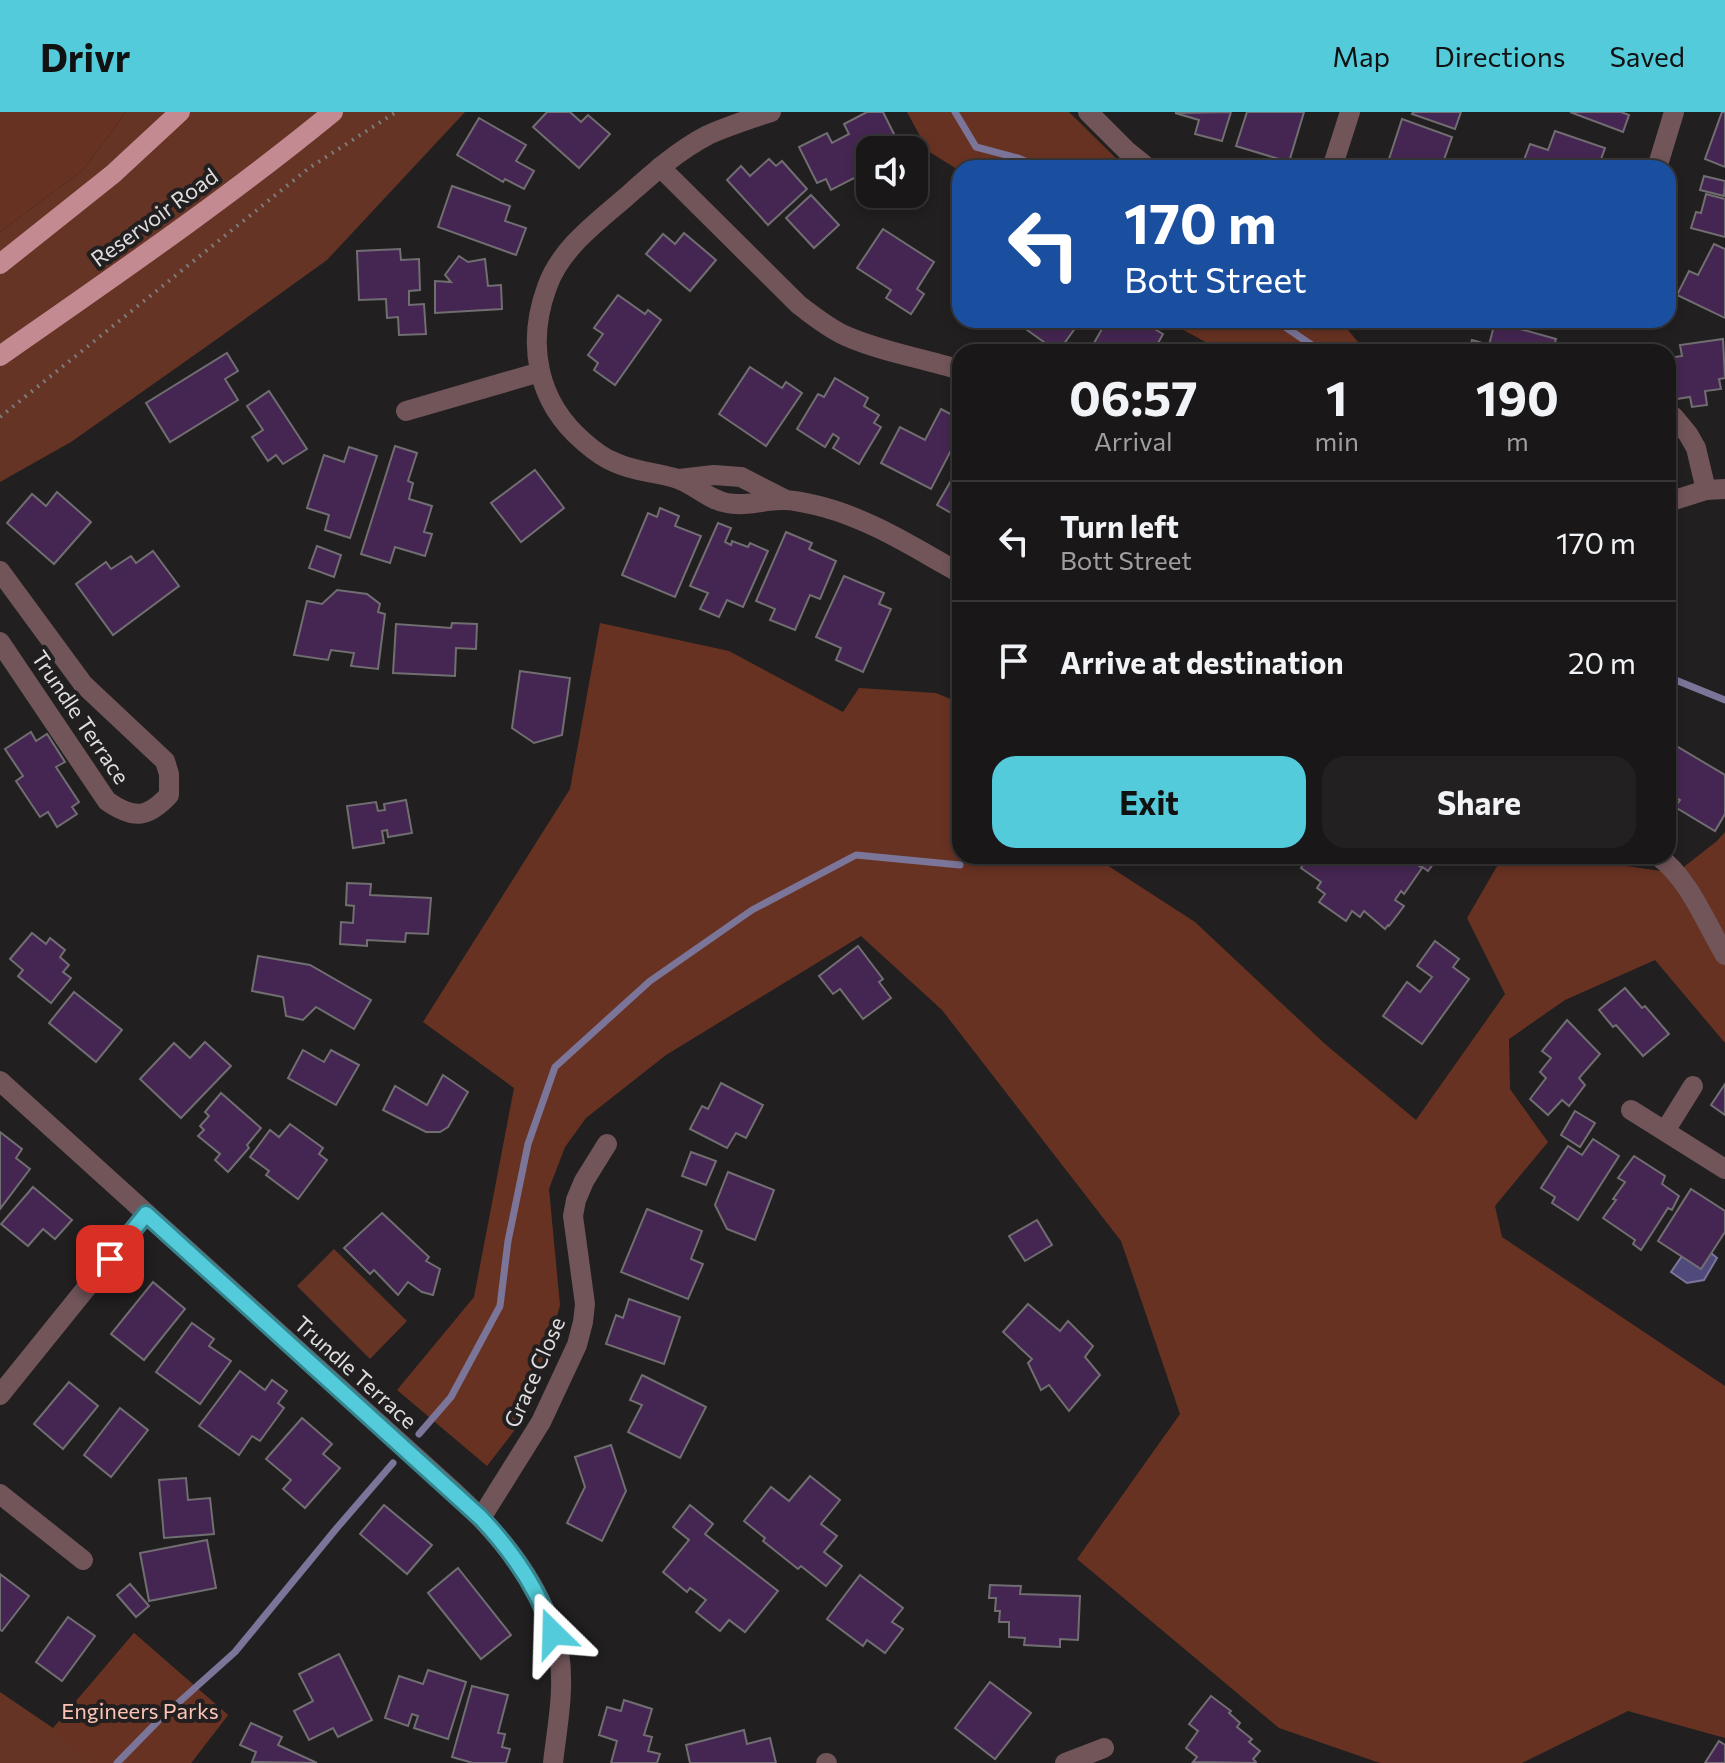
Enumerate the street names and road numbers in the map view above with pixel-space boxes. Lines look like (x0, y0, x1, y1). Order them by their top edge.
street label: Reservoir Road (85, 162, 223, 272)
street label: Trundle Terrace (26, 645, 136, 789)
street label: Trundle Terrace (289, 1310, 423, 1434)
street label: Grace Close (498, 1313, 570, 1431)

